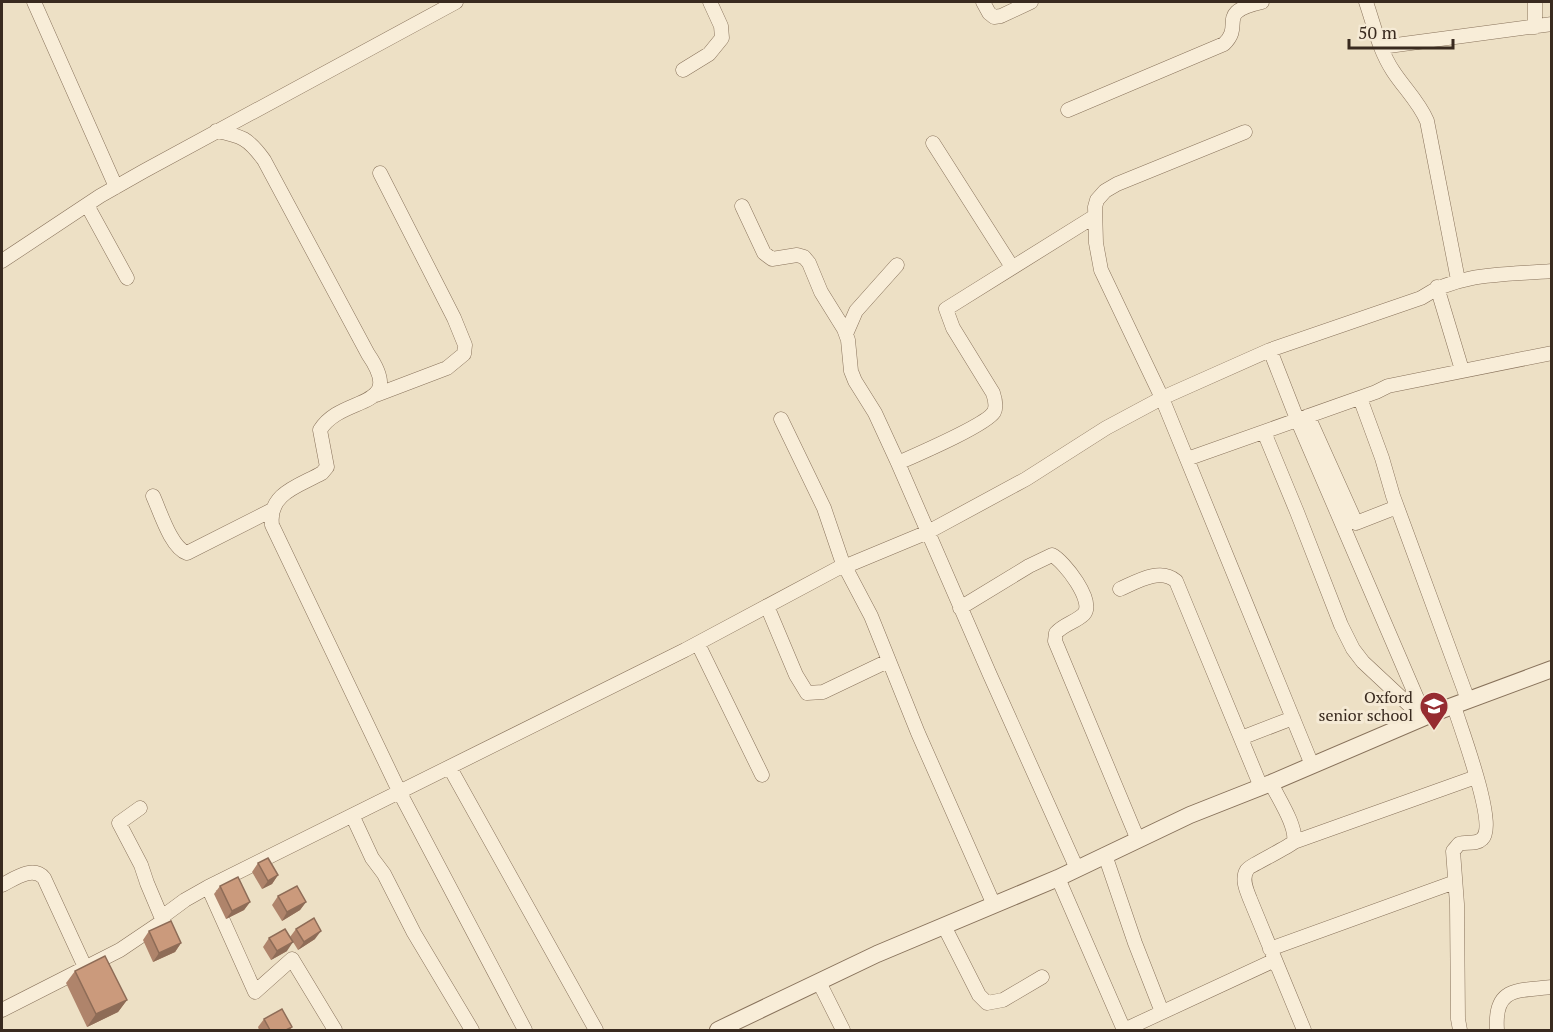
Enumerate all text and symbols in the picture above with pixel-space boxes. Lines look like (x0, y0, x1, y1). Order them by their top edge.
scale bar (1349, 12, 1452, 50)
text: 50 m (1358, 20, 1398, 44)
place label: Oxford senior school (1319, 686, 1413, 726)
school or university icon: Oxford senior school (1418, 690, 1450, 732)

